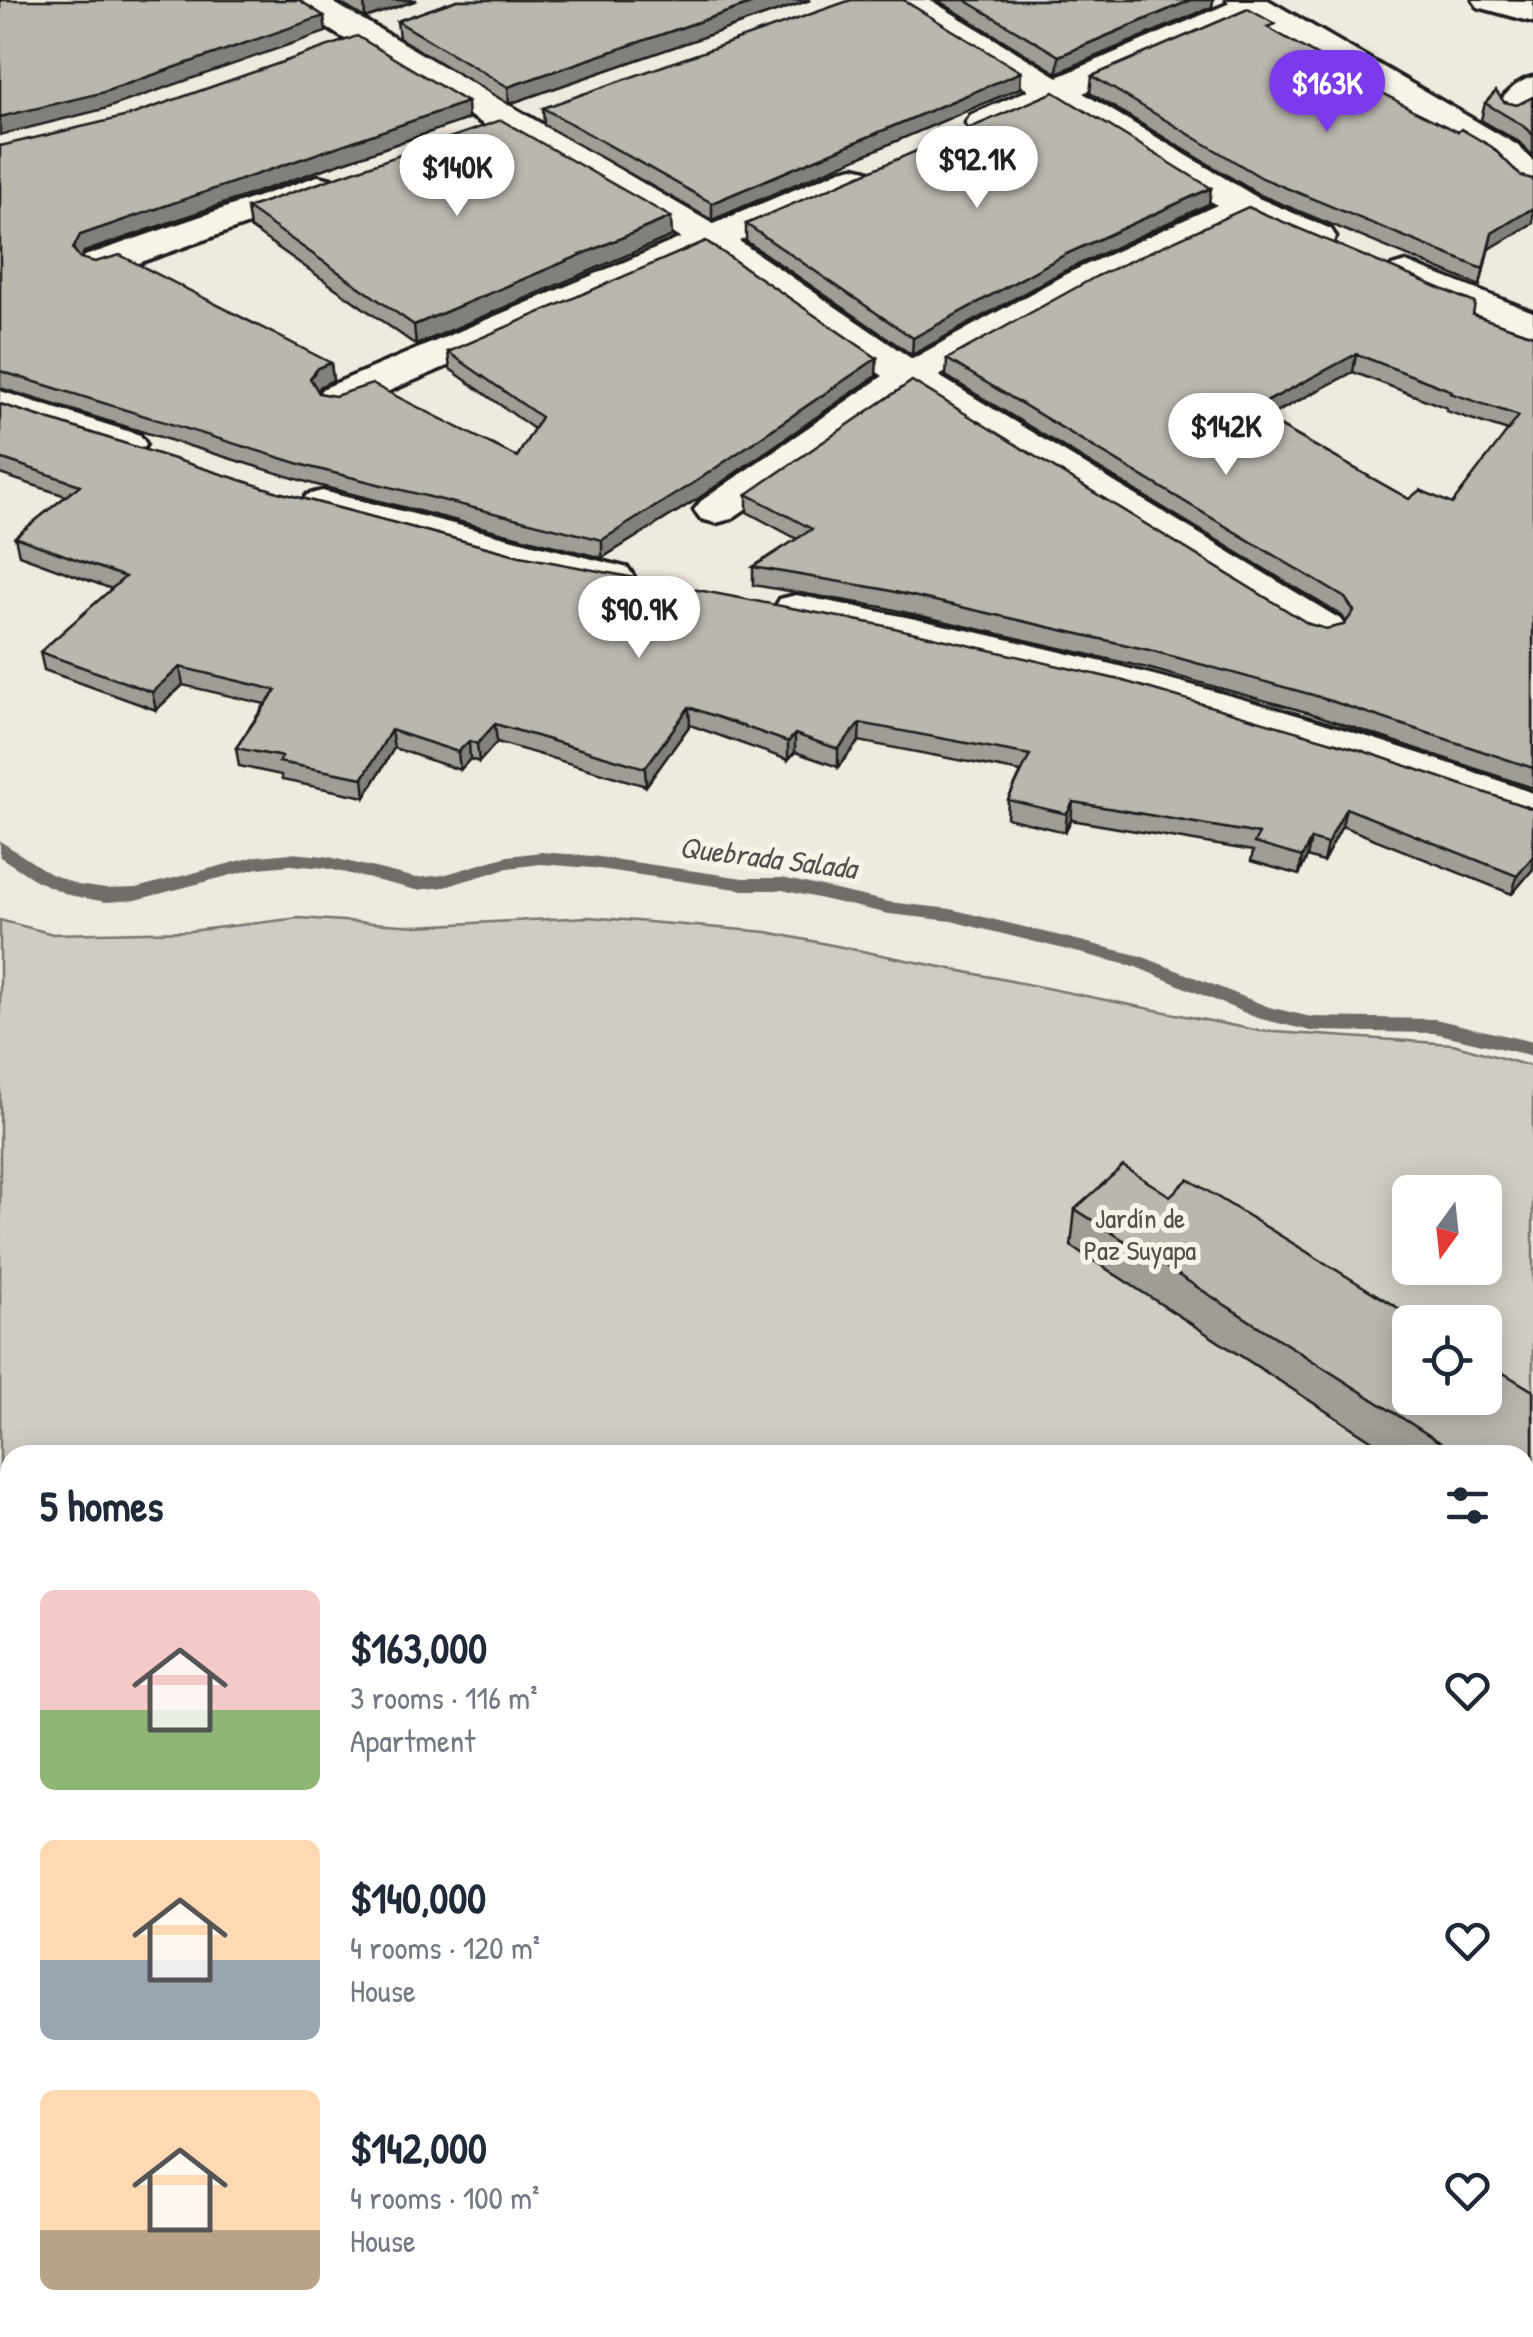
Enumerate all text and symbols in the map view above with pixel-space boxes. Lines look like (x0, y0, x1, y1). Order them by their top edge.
pin: $163K (1257, 50, 1397, 135)
text: $163K (1291, 61, 1363, 104)
pin: $92.1K (896, 126, 1058, 211)
pin: $140K (387, 134, 527, 219)
text: $92.1K (938, 137, 1016, 180)
text: $140K (422, 145, 492, 188)
pin: $142K (1156, 393, 1296, 478)
text: $142K (1190, 404, 1262, 447)
pin: $90.9K (558, 576, 720, 661)
text: $90.9K (600, 587, 678, 630)
water label: Quebrada Salada (677, 826, 862, 888)
north arrow (1392, 1175, 1502, 1285)
map controls (1392, 1175, 1502, 1415)
park label: Jardín de Paz Suyapa (1084, 1199, 1196, 1269)
button: locate (1392, 1305, 1502, 1415)
text: 5 homes (40, 1477, 163, 1534)
icon: filters (1440, 1478, 1495, 1533)
text: $163,000 (350, 1619, 487, 1676)
icon: home (120, 1630, 240, 1750)
icon: heart (1440, 1663, 1495, 1718)
text: 3 rooms · 116 m² (350, 1676, 538, 1719)
text: Apartment (350, 1719, 475, 1762)
text: $140,000 (350, 1869, 486, 1926)
icon: home (120, 1880, 240, 2000)
icon: heart (1440, 1913, 1495, 1968)
text: 4 rooms · 120 m² (350, 1926, 540, 1969)
text: House (350, 1969, 416, 2012)
text: $142,000 (350, 2119, 487, 2176)
icon: home (120, 2130, 240, 2250)
icon: heart (1440, 2163, 1495, 2218)
text: 4 rooms · 100 m² (350, 2176, 539, 2219)
text: House (350, 2219, 416, 2262)

